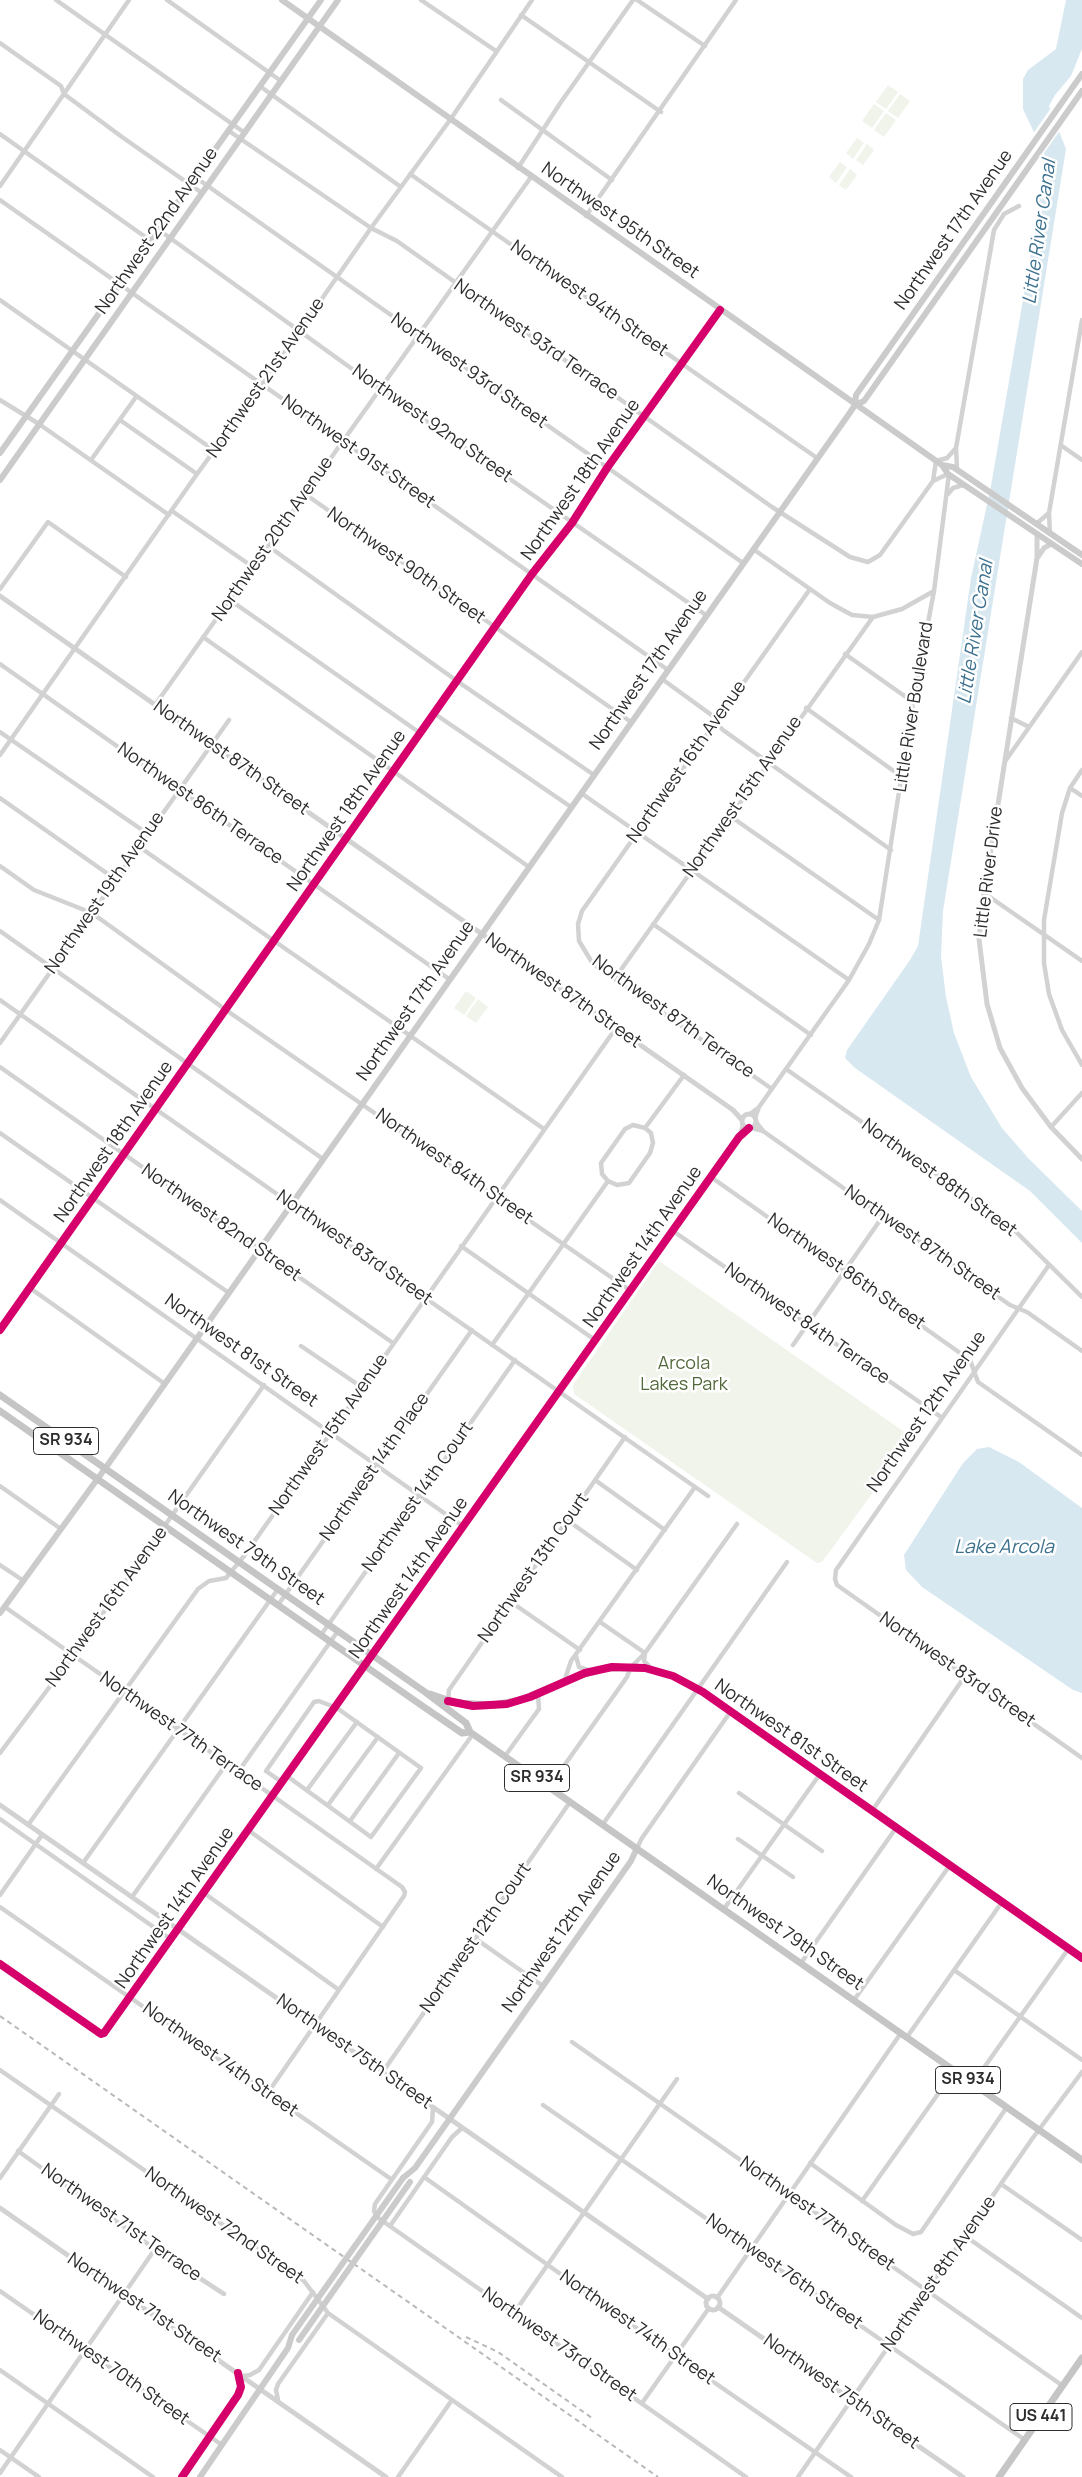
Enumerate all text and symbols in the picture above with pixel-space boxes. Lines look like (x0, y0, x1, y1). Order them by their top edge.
street label: Northwest 22nd Avenue (91, 143, 223, 319)
street label: Northwest 17th Avenue (890, 146, 1018, 314)
street label: Northwest 95th Street (537, 158, 703, 284)
water label: Little River Canal (1019, 158, 1061, 306)
street label: Northwest 94th Street (506, 236, 672, 362)
street label: Northwest 93rd Terrace (450, 275, 622, 405)
street label: Northwest 21st Avenue (202, 294, 330, 462)
street label: Northwest 93rd Street (387, 309, 551, 433)
street label: Northwest 92nd Street (348, 360, 516, 488)
street label: Northwest 91st Street (277, 391, 439, 513)
street label: Northwest 18th Avenue (517, 395, 645, 565)
street label: Northwest 20th Avenue (208, 453, 338, 625)
street label: Northwest 90th Street (323, 503, 489, 629)
water label: Little River Canal (953, 558, 999, 706)
street label: Northwest 17th Avenue (585, 586, 713, 754)
street label: Little River Boulevard (890, 620, 938, 794)
street label: Northwest 16th Avenue (623, 677, 751, 847)
street label: Northwest 87th Street (149, 696, 313, 820)
street label: Northwest 15th Avenue (679, 712, 807, 882)
street label: Northwest 18th Avenue (283, 726, 411, 896)
street label: Northwest 86th Terrace (113, 739, 287, 869)
street label: Little River Drive (970, 805, 1008, 939)
street label: Northwest 19th Avenue (41, 808, 169, 978)
street label: Northwest 17th Avenue (352, 917, 480, 1085)
street label: Northwest 87th Street (481, 929, 645, 1053)
street label: Northwest 87th Terrace (588, 951, 758, 1083)
street label: Northwest 18th Avenue (50, 1057, 178, 1227)
street label: Northwest 84th Street (371, 1105, 537, 1229)
street label: Northwest 88th Street (857, 1114, 1021, 1242)
street label: Northwest 82nd Street (137, 1160, 305, 1286)
street label: Northwest 14th Avenue (579, 1162, 707, 1332)
street label: Northwest 87th Street (840, 1181, 1004, 1305)
street label: Northwest 83rd Street (272, 1186, 436, 1310)
street label: Northwest 86th Street (763, 1209, 929, 1335)
street label: Northwest 84th Terrace (720, 1259, 894, 1389)
street label: Northwest 81st Street (160, 1290, 322, 1412)
street label: Northwest 12th Avenue (863, 1327, 991, 1497)
street label: Northwest 15th Avenue (265, 1350, 393, 1520)
park label: Arcola Lakes Park (640, 1353, 728, 1396)
street label: Northwest 14th Place (316, 1389, 434, 1545)
street label: Northwest 14th Court (358, 1418, 478, 1576)
road number: SR 934 (34, 1428, 98, 1454)
street label: Northwest 79th Street (164, 1486, 328, 1610)
street label: Northwest 13th Court (474, 1489, 594, 1647)
street label: Northwest 14th Avenue (345, 1493, 473, 1663)
street label: Northwest 16th Avenue (42, 1523, 172, 1691)
water label: Lake Arcola (954, 1537, 1054, 1559)
street label: Northwest 83rd Street (875, 1608, 1039, 1732)
street label: Northwest 77th Terrace (95, 1667, 267, 1797)
street label: Northwest 81st Street (710, 1675, 872, 1797)
road number: SR 934 (504, 1765, 570, 1792)
street label: Northwest 14th Avenue (111, 1823, 239, 1993)
street label: Northwest 12th Avenue (498, 1847, 626, 2017)
street label: Northwest 12th Court (416, 1859, 536, 2017)
street label: Northwest 79th Street (703, 1871, 867, 1995)
street label: Northwest 75th Street (272, 1990, 436, 2114)
street label: Northwest 74th Street (138, 1998, 302, 2122)
road number: SR 934 (936, 2066, 1000, 2094)
street label: Northwest 77th Street (735, 2152, 899, 2276)
street label: Northwest 71st Terrace (37, 2160, 205, 2286)
street label: Northwest 72nd Street (141, 2163, 307, 2289)
street label: Northwest 8th Avenue (877, 2192, 1001, 2356)
street label: Northwest 76th Street (702, 2210, 866, 2334)
street label: Northwest 71st Street (63, 2249, 225, 2367)
street label: Northwest 74th Street (555, 2266, 719, 2390)
street label: Northwest 73rd Street (477, 2283, 641, 2407)
street label: Northwest 70th Street (29, 2306, 193, 2430)
street label: Northwest 75th Street (759, 2330, 923, 2454)
road number: US 441 (1010, 2404, 1072, 2430)

